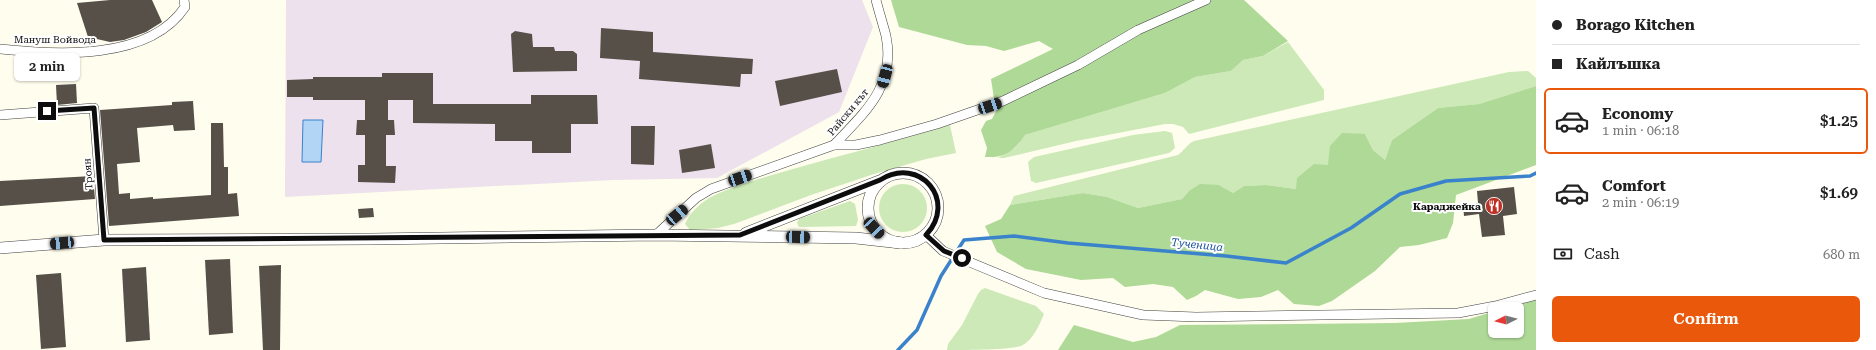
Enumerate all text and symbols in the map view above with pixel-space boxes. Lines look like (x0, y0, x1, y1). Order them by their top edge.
text: Borago Kitchen (1576, 16, 1695, 34)
street label: Мануш Войвода (14, 34, 97, 45)
callout: 2 min (14, 53, 80, 81)
text: Кайлъшка (1576, 55, 1660, 73)
text: 2 min (29, 59, 65, 74)
car (876, 63, 894, 89)
street label: Райски кът (825, 86, 871, 138)
car (977, 97, 1003, 115)
route end (38, 102, 56, 120)
icon: car (1554, 103, 1590, 139)
text: Economy (1602, 105, 1673, 123)
text: $1.25 (1820, 112, 1858, 130)
text: 1 min · 06:18 (1602, 123, 1679, 138)
street label: Троян (81, 157, 95, 190)
car (727, 168, 753, 188)
icon: car (1554, 175, 1590, 211)
text: Comfort (1602, 177, 1666, 195)
text: $1.69 (1820, 184, 1858, 202)
text: 2 min · 06:19 (1602, 195, 1679, 210)
restaurant icon: Караджейка (1484, 196, 1504, 216)
place label: Караджейка (1413, 201, 1481, 212)
car (664, 203, 690, 227)
car (861, 215, 887, 241)
car (786, 231, 810, 243)
car (50, 236, 74, 250)
water label: Тученица (1170, 236, 1224, 254)
icon: cash (1552, 243, 1574, 265)
text: Cash (1584, 245, 1620, 263)
text: 680 m (1823, 247, 1860, 262)
route start (953, 249, 971, 267)
button: Confirm (1552, 296, 1860, 342)
north arrow (1488, 302, 1524, 338)
map controls (1488, 302, 1524, 338)

